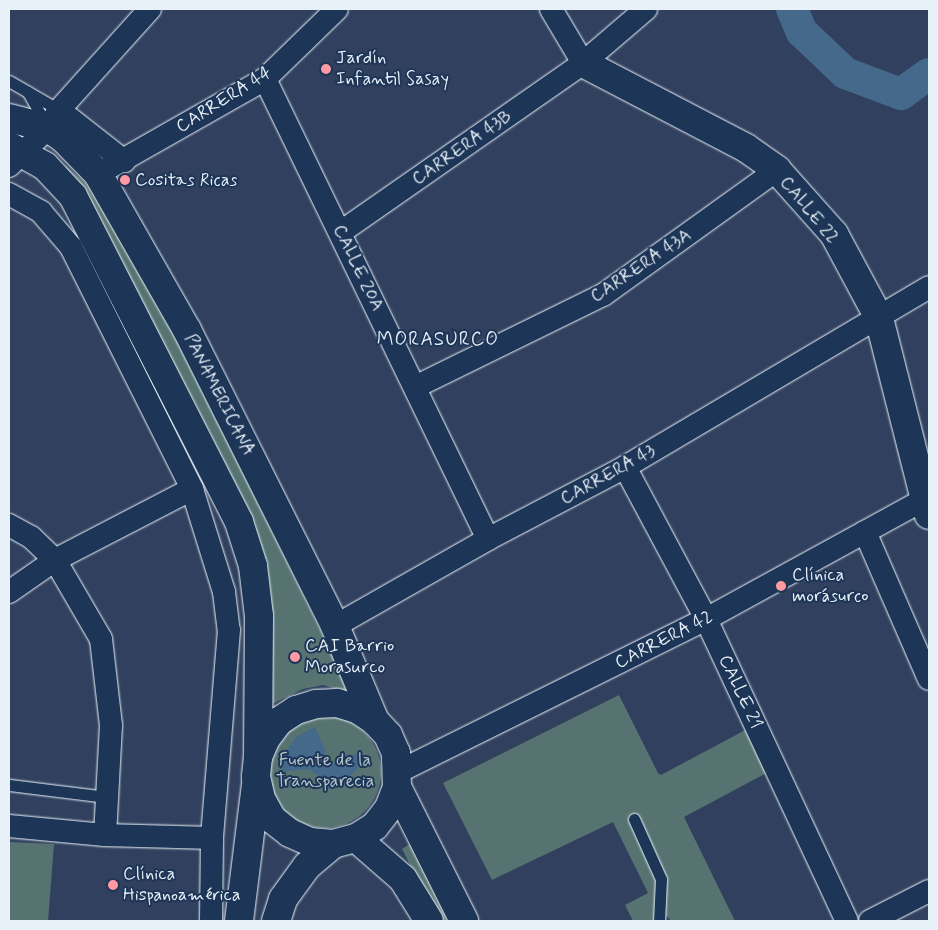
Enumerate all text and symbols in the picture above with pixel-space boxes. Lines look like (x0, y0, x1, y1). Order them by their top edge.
place label: Jardín Infantil Sasay (336, 48, 450, 90)
street label: CARRERA 44 (172, 62, 276, 138)
marker: Jardín Infantil Sasay (320, 63, 332, 75)
street label: CARRERA 43B (408, 106, 516, 190)
place label: Cositas Ricas (135, 169, 238, 191)
street label: CALLE 22 (775, 172, 843, 248)
marker: Cositas Ricas (119, 174, 131, 186)
street label: CALLE 20A (328, 221, 388, 315)
street label: CARRERA 43A (587, 224, 695, 308)
district label: MORASURCO (378, 329, 498, 351)
street label: PANAMERICANA (179, 331, 259, 459)
street label: CARRERA 43 (557, 440, 659, 510)
place label: Clínica morásurco (792, 565, 868, 608)
marker: Clínica morásurco (774, 579, 788, 593)
street label: CARRERA 42 (611, 606, 717, 674)
place label: CAI Barrio Morasurco (305, 636, 392, 679)
marker: CAI Barrio Morasurco (289, 651, 301, 663)
street label: CALLE 21 (714, 652, 766, 732)
park label: Fuente de la Transparecia (276, 750, 374, 792)
place label: Clínica Hispanoamérica (123, 864, 241, 906)
marker: Clínica Hispanoamérica (107, 879, 119, 891)

